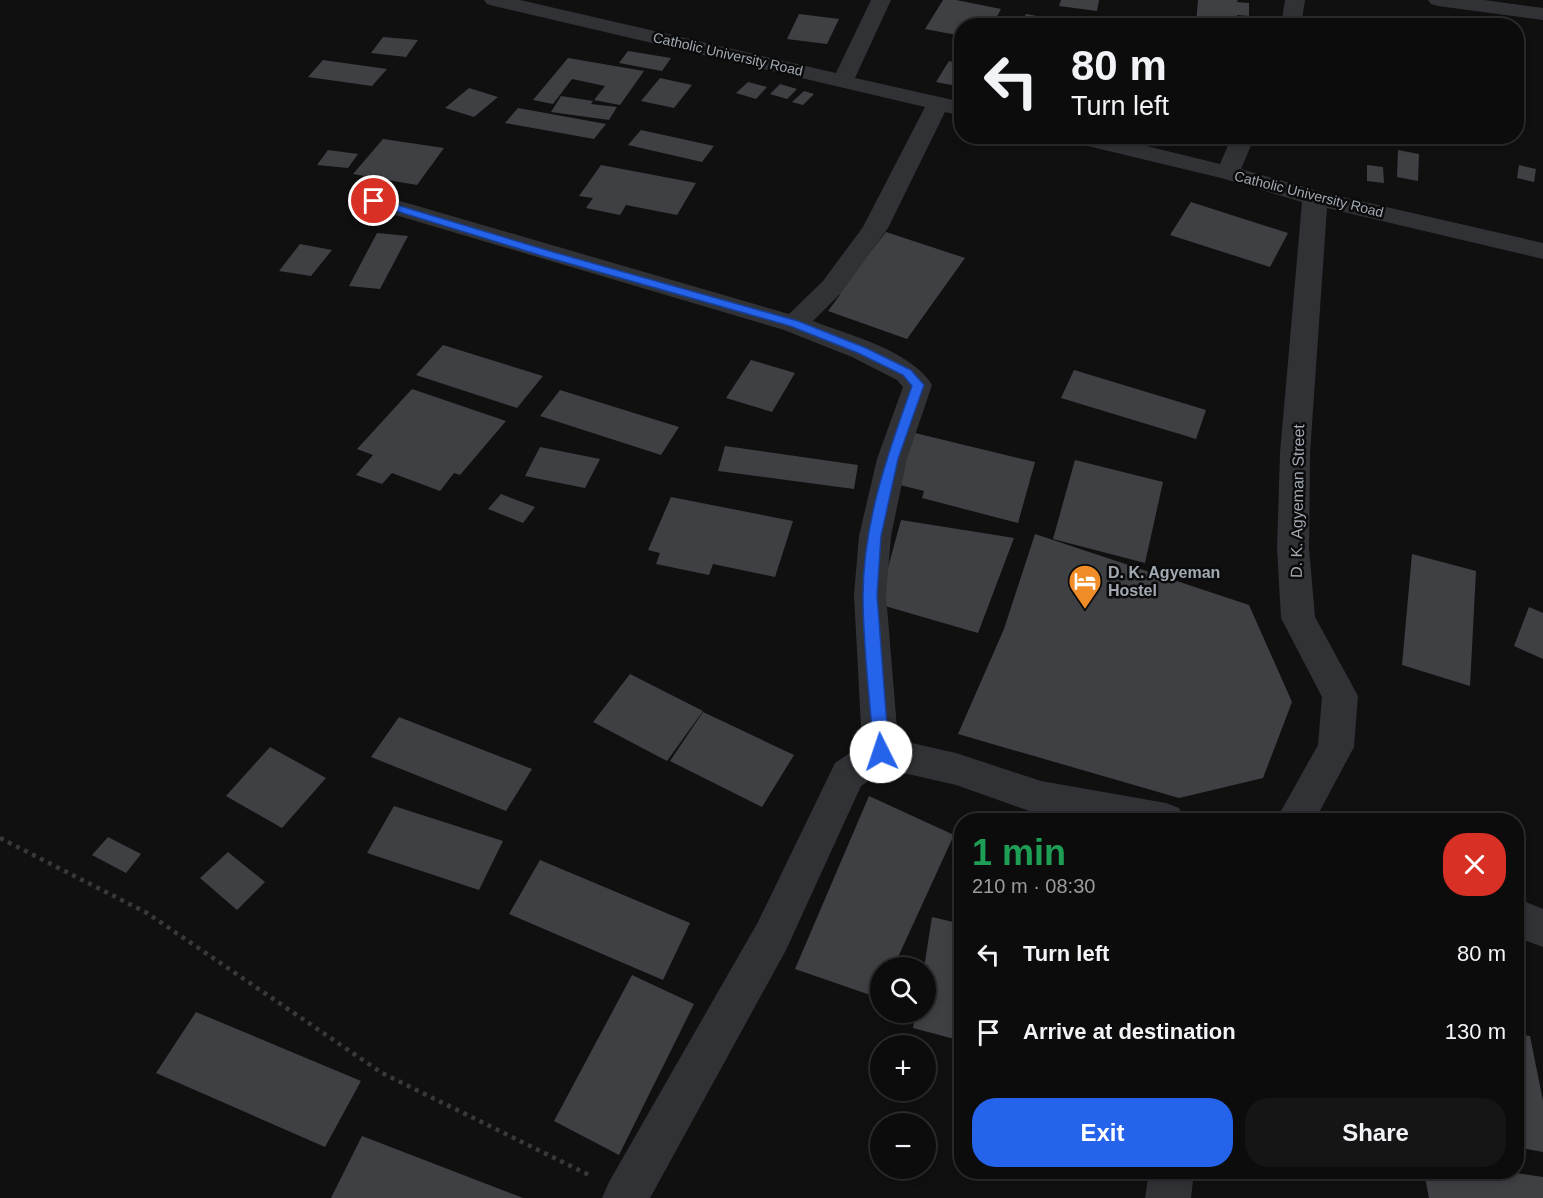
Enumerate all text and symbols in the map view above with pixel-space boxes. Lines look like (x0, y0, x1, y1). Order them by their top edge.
street label: Catholic University Road (652, 29, 804, 79)
icon: left (972, 42, 1050, 120)
text: 80 m (1071, 42, 1167, 89)
text: Turn left (1071, 91, 1169, 121)
street label: Catholic University Road (1233, 168, 1385, 220)
pin (348, 175, 399, 226)
icon: arrive (357, 184, 390, 217)
street label: D. K. Agyeman Street (1288, 423, 1307, 578)
hotel icon: D. K. Agyeman Hostel (1067, 563, 1103, 610)
place label: D. K. Agyeman Hostel (1108, 564, 1220, 599)
position arrow (849, 720, 913, 784)
text: 1 min (972, 832, 1066, 873)
button: close (1443, 833, 1506, 896)
text: 210 m · 08:30 (972, 875, 1095, 897)
icon: left (972, 938, 1005, 971)
text: Turn left (1023, 941, 1109, 966)
text: 80 m (1457, 941, 1506, 966)
map controls (870, 957, 936, 1179)
button: search (870, 957, 936, 1023)
icon: arrive (972, 1016, 1005, 1049)
text: Arrive at destination (1023, 1019, 1236, 1044)
text: 130 m (1445, 1019, 1506, 1044)
button: + (870, 1035, 936, 1101)
button: Exit (972, 1098, 1233, 1167)
button: Share (1245, 1098, 1506, 1167)
button: − (870, 1113, 936, 1179)

